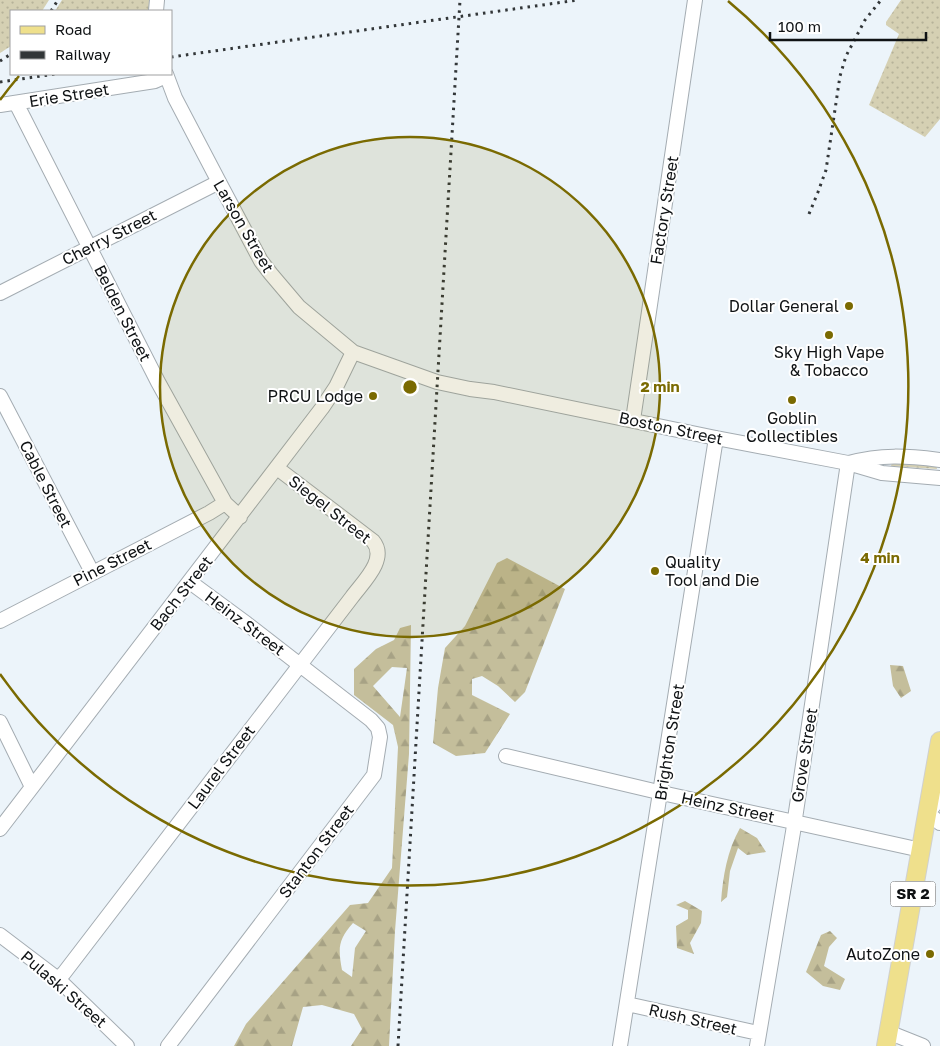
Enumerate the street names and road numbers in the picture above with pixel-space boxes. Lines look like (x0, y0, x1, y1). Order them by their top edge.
street label: Erie Street (27, 79, 111, 111)
street label: Factory Street (646, 154, 682, 266)
street label: Larson Street (209, 176, 279, 276)
street label: Cherry Street (58, 205, 160, 269)
street label: Belden Street (90, 262, 156, 364)
street label: Boston Street (617, 407, 725, 449)
street label: Cable Street (15, 437, 77, 531)
street label: Siegel Street (285, 471, 375, 547)
street label: Pine Street (69, 534, 155, 590)
street label: Bach Street (146, 552, 216, 634)
street label: Heinz Street (201, 586, 289, 660)
street label: Brighton Street (650, 682, 688, 802)
street label: Grove Street (787, 706, 821, 804)
street label: Laurel Street (183, 721, 259, 813)
street label: Heinz Street (679, 787, 777, 827)
street label: Stanton Street (274, 800, 358, 902)
road number: SR 2 (890, 882, 936, 906)
street label: Pulaski Street (17, 946, 111, 1032)
street label: Rush Street (647, 999, 739, 1039)

